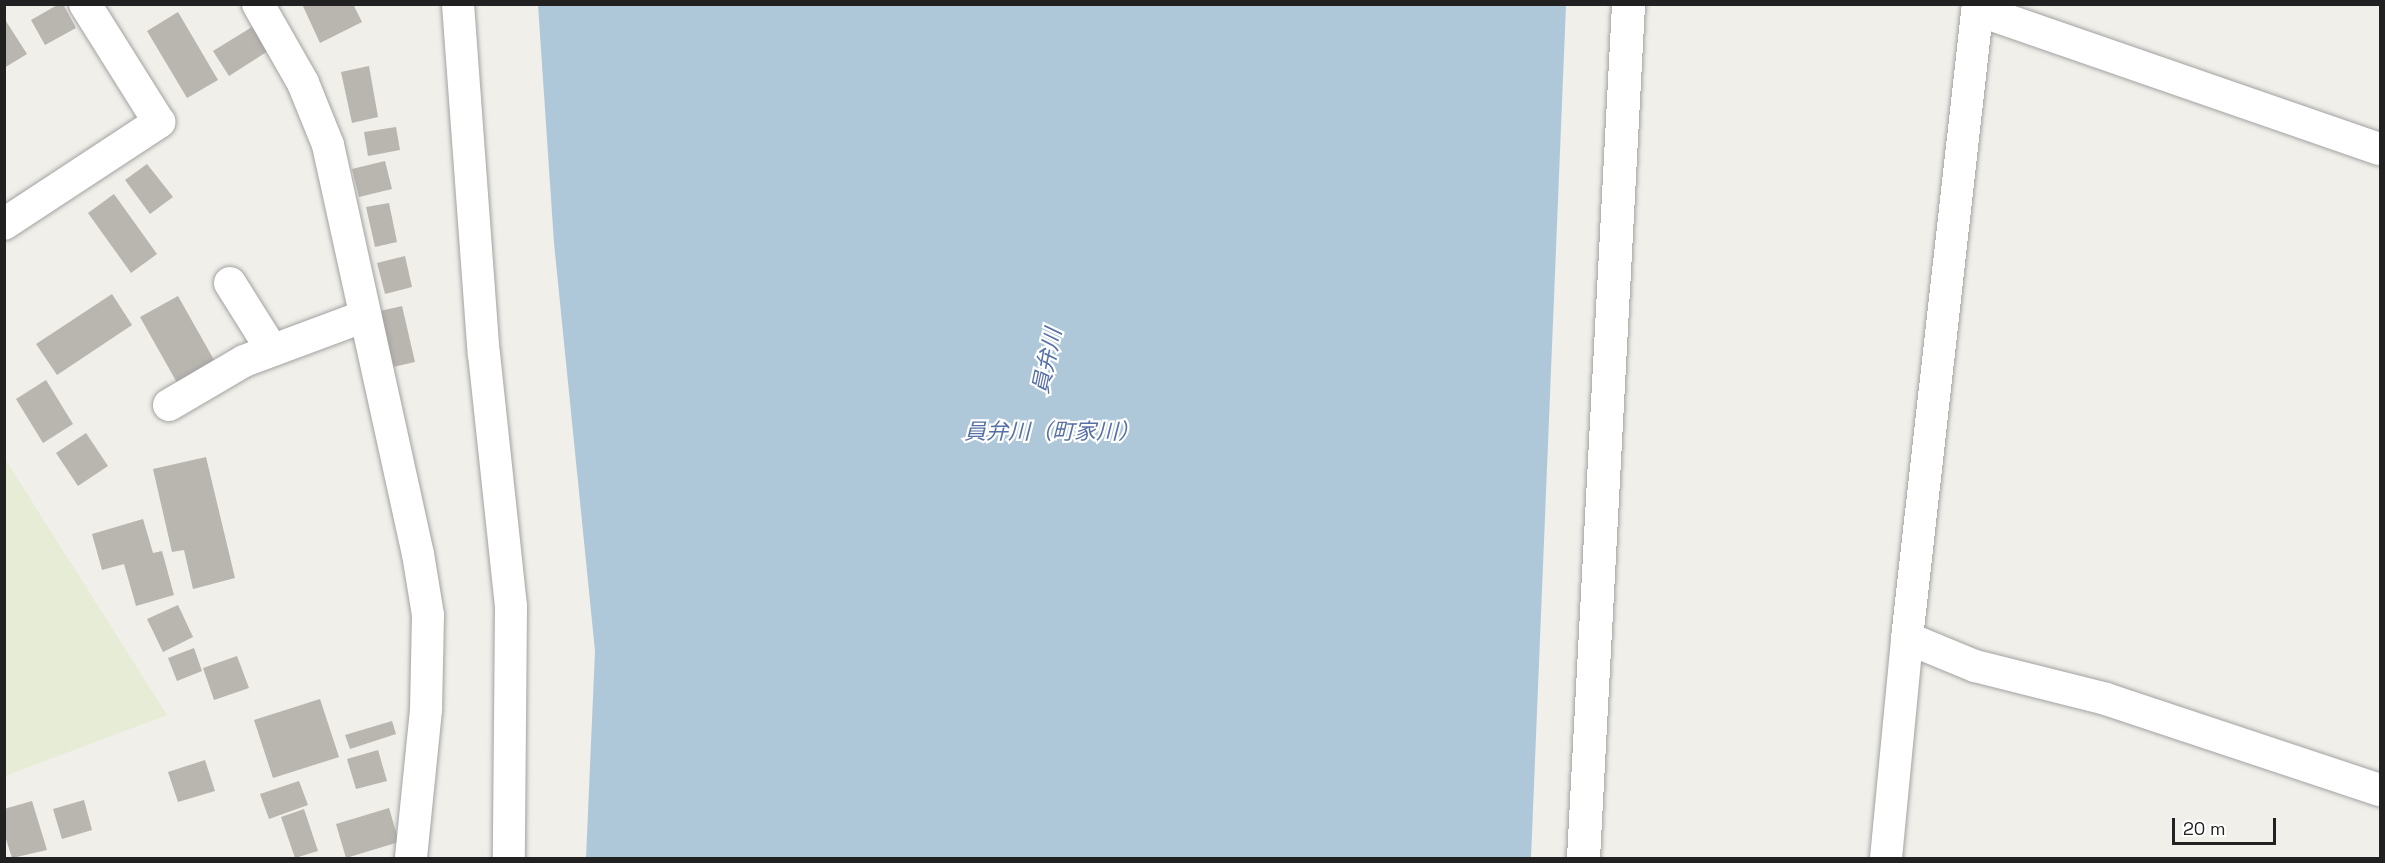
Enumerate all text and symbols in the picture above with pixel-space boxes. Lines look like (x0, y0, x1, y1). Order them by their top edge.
water label: 員弁川 (1027, 326, 1067, 396)
water label: 員弁川（町家川） (964, 419, 1140, 445)
scale bar (2175, 806, 2278, 844)
text: 20 m (2183, 817, 2226, 840)

